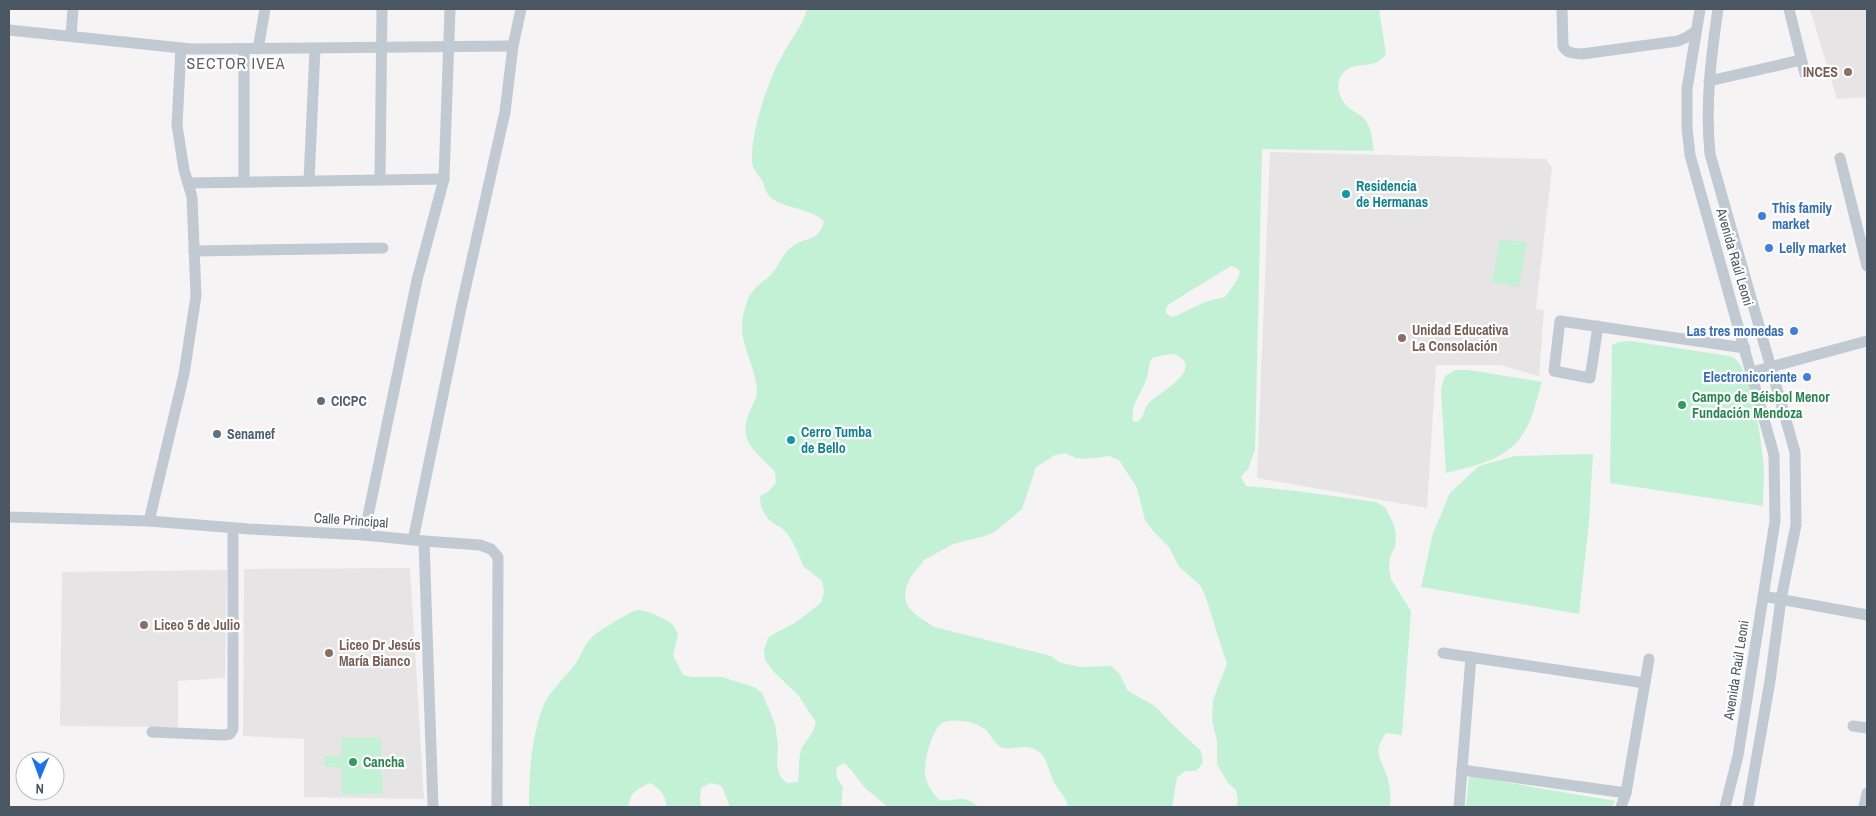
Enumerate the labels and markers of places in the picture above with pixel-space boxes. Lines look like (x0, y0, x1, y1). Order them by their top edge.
place label: INCES (1803, 63, 1838, 81)
marker: INCES (1842, 66, 1854, 78)
place label: Residencia de Hermanas (1356, 177, 1428, 211)
marker: Residencia de Hermanas (1340, 188, 1352, 200)
place label: This family market (1772, 199, 1833, 233)
marker: This family market (1756, 210, 1768, 222)
place label: Lelly market (1779, 239, 1846, 257)
marker: Lelly market (1763, 242, 1775, 254)
place label: Unidad Educativa La Consolación (1412, 321, 1509, 355)
place label: Las tres monedas (1686, 322, 1784, 340)
marker: Las tres monedas (1788, 325, 1800, 337)
marker: Unidad Educativa La Consolación (1396, 332, 1408, 344)
place label: Electronicoriente (1703, 368, 1797, 386)
marker: Electronicoriente (1801, 371, 1813, 383)
place label: Campo de Béisbol Menor Fundación Mendoza (1692, 388, 1830, 422)
place label: CICPC (331, 392, 367, 410)
marker: CICPC (315, 395, 327, 407)
marker: Campo de Béisbol Menor Fundación Mendoza (1676, 399, 1688, 411)
place label: Cerro Tumba de Bello (801, 423, 872, 457)
place label: Senamef (227, 425, 275, 443)
marker: Senamef (211, 428, 223, 440)
marker: Cerro Tumba de Bello (785, 434, 797, 446)
place label: Liceo 5 de Julio (154, 616, 240, 634)
marker: Liceo 5 de Julio (138, 619, 150, 631)
place label: Liceo Dr Jesús María Bianco (339, 636, 421, 670)
marker: Liceo Dr Jesús María Bianco (323, 647, 335, 659)
place label: Cancha (363, 753, 405, 771)
marker: Cancha (347, 756, 359, 768)

